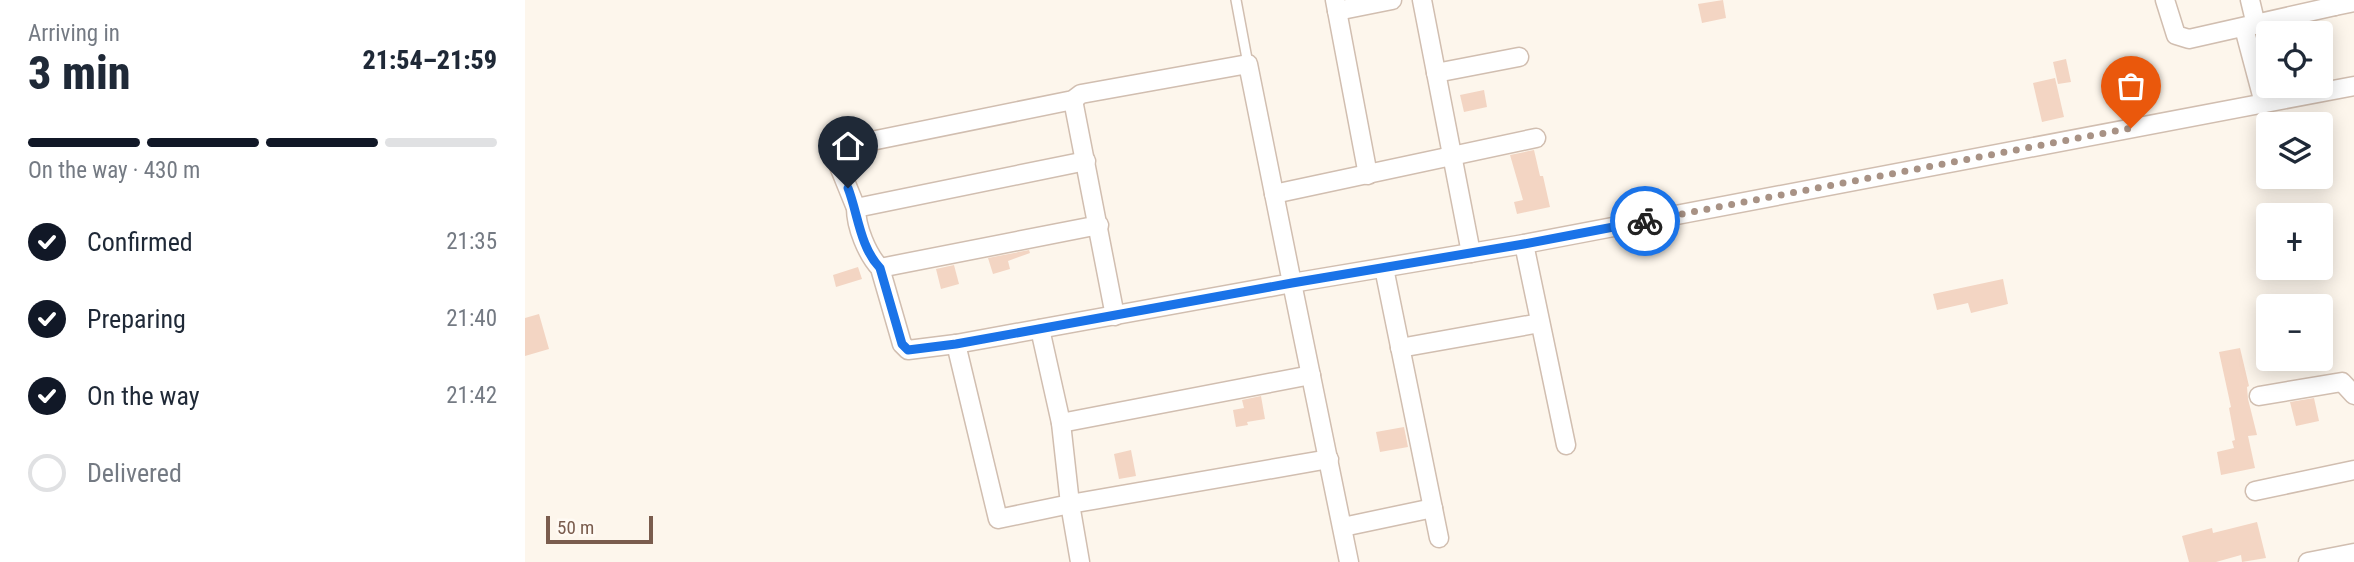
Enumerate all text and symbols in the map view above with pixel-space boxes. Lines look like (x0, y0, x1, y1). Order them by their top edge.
text: Arriving in (28, 20, 120, 47)
map controls (2256, 21, 2333, 371)
button: locate (2256, 21, 2333, 98)
text: 21:54–21:59 (363, 45, 497, 75)
text: 3 min (28, 46, 131, 100)
pin (2101, 56, 2161, 128)
icon: bag (2112, 67, 2150, 105)
button: layers (2256, 112, 2333, 189)
pin (818, 116, 878, 188)
icon: home (829, 127, 867, 165)
text: On the way · 430 m (28, 157, 200, 184)
courier (1610, 186, 1680, 256)
icon: bike (1626, 202, 1664, 240)
button: + (2256, 203, 2333, 280)
icon: check (28, 223, 66, 261)
text: Confirmed (87, 227, 193, 257)
text: 21:35 (446, 228, 497, 255)
button: − (2256, 294, 2333, 371)
icon: check (28, 300, 66, 338)
text: Preparing (87, 304, 186, 334)
text: 21:40 (446, 305, 497, 332)
icon: check (28, 377, 66, 415)
text: On the way (87, 381, 200, 411)
text: 21:42 (446, 382, 497, 409)
text: Delivered (87, 458, 182, 488)
scale bar (546, 513, 653, 545)
text: 50 m (557, 516, 594, 539)

